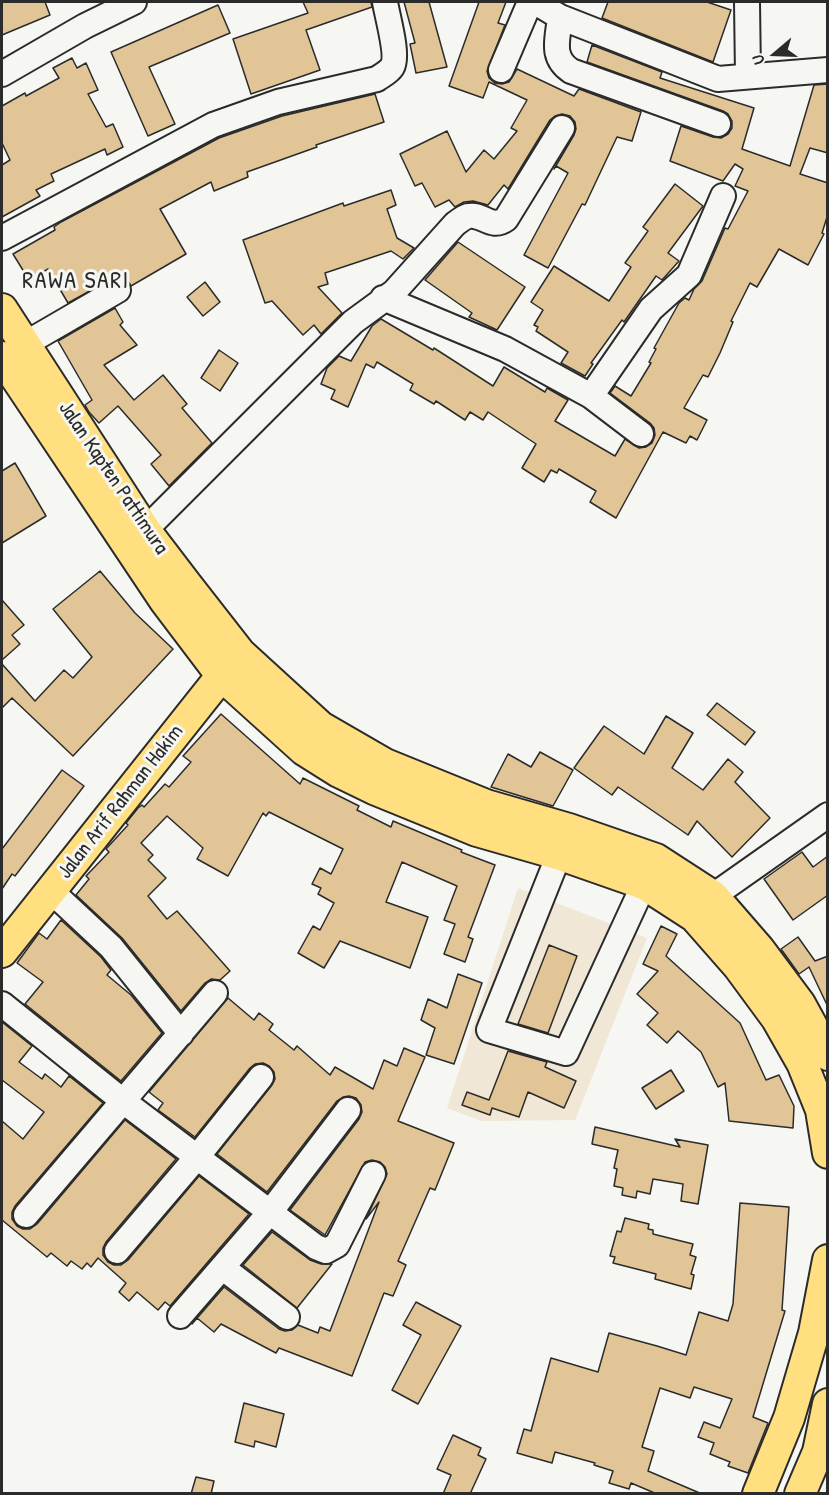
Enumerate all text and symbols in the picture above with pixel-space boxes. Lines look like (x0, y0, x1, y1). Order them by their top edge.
north arrow (745, 24, 805, 84)
text: U (746, 52, 770, 68)
district label: RAWA SARI (22, 268, 130, 296)
street label: Jalan Kapten Pattimura (53, 397, 173, 559)
street label: Jalan Arif Rahman Hakim (53, 720, 189, 884)

